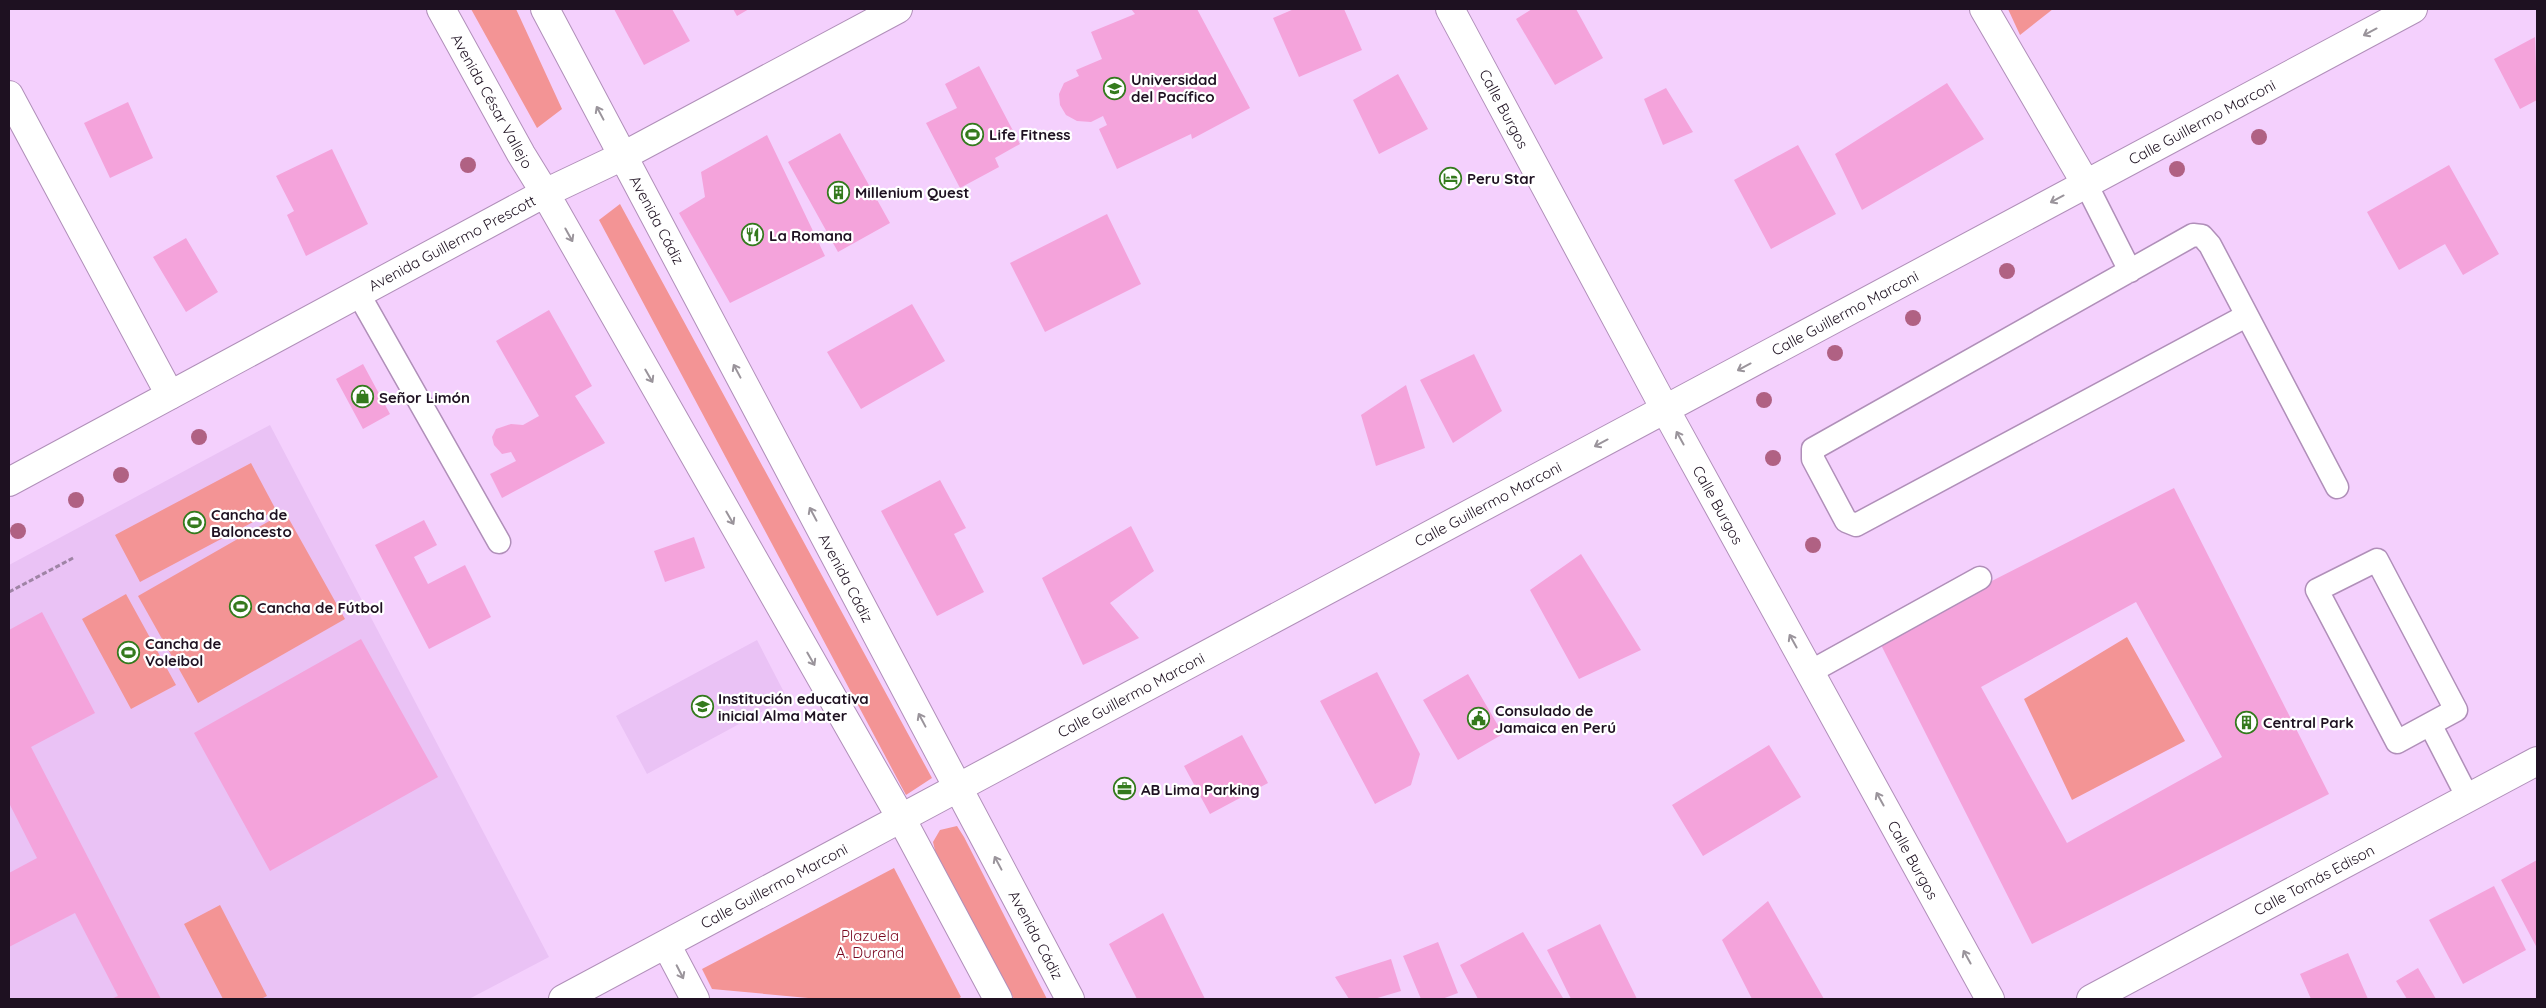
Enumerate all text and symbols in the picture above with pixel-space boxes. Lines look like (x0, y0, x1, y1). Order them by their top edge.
one-way arrow (2363, 28, 2378, 37)
street label: Avenida César Vallejo (447, 30, 537, 172)
street label: Calle Burgos (1475, 66, 1533, 152)
place label: Universidad del Pacífico (1131, 70, 1217, 106)
street label: Calle Guillermo Marconi (2125, 75, 2279, 169)
school or university icon: Universidad del Pacífico (1103, 76, 1127, 100)
one-way arrow (595, 105, 605, 120)
sports icon: Life Fitness (961, 122, 985, 146)
place label: Life Fitness (989, 125, 1070, 144)
hotel icon: Peru Star (1439, 166, 1463, 190)
place label: Peru Star (1467, 169, 1536, 188)
street label: Avenida Cádiz (626, 172, 688, 268)
building icon: Millenium Quest (827, 180, 851, 204)
place label: Millenium Quest (855, 183, 969, 202)
street label: Avenida Guillermo Prescott (365, 191, 539, 295)
one-way arrow (2051, 195, 2065, 205)
restaurant icon: La Romana (741, 223, 765, 247)
place label: La Romana (769, 226, 852, 245)
one-way arrow (564, 228, 574, 243)
street label: Calle Guillermo Marconi (1768, 266, 1922, 360)
one-way arrow (1737, 362, 1752, 372)
one-way arrow (731, 364, 741, 379)
one-way arrow (645, 369, 655, 383)
shop icon: Señor Limón (351, 385, 375, 409)
place label: Señor Limón (379, 388, 470, 407)
one-way arrow (1675, 431, 1685, 446)
one-way arrow (1594, 439, 1609, 449)
street label: Calle Guillermo Marconi (1411, 457, 1565, 551)
street label: Calle Burgos (1689, 462, 1747, 548)
place label: Cancha de Baloncesto (211, 505, 292, 541)
one-way arrow (808, 507, 818, 522)
one-way arrow (725, 510, 735, 525)
sports icon: Cancha de Baloncesto (183, 511, 207, 535)
street label: Avenida Cádiz (815, 530, 877, 626)
sports icon: Cancha de Fútbol (229, 595, 253, 619)
place label: Cancha de Fútbol (257, 598, 383, 617)
place label: Cancha de Voleibol (145, 634, 221, 670)
one-way arrow (1788, 634, 1798, 649)
sports icon: Cancha de Voleibol (117, 640, 141, 664)
street label: Calle Guillermo Marconi (1054, 648, 1208, 742)
one-way arrow (806, 651, 816, 665)
place label: Institución educativa inicial Alma Mater (718, 689, 869, 725)
school or university icon: Institución educativa inicial Alma Mater (690, 695, 714, 719)
place label: Consulado de Jamaica en Perú (1495, 701, 1616, 737)
public building icon: Consulado de Jamaica en Perú (1467, 707, 1491, 731)
building icon: Central Park (2235, 710, 2259, 734)
one-way arrow (917, 712, 927, 727)
place label: Central Park (2263, 713, 2354, 732)
office icon: AB Lima Parking (1113, 777, 1137, 801)
place label: AB Lima Parking (1141, 780, 1260, 799)
one-way arrow (1875, 792, 1884, 807)
street label: Calle Burgos (1884, 817, 1942, 903)
street label: Calle Guillermo Marconi (697, 839, 851, 933)
street label: Calle Tomás Edison (2250, 840, 2378, 920)
one-way arrow (993, 856, 1003, 871)
street label: Avenida Cádiz (1005, 887, 1067, 983)
park label: Plazuela A. Durand (836, 926, 904, 962)
one-way arrow (1962, 949, 1972, 964)
one-way arrow (675, 964, 685, 979)

